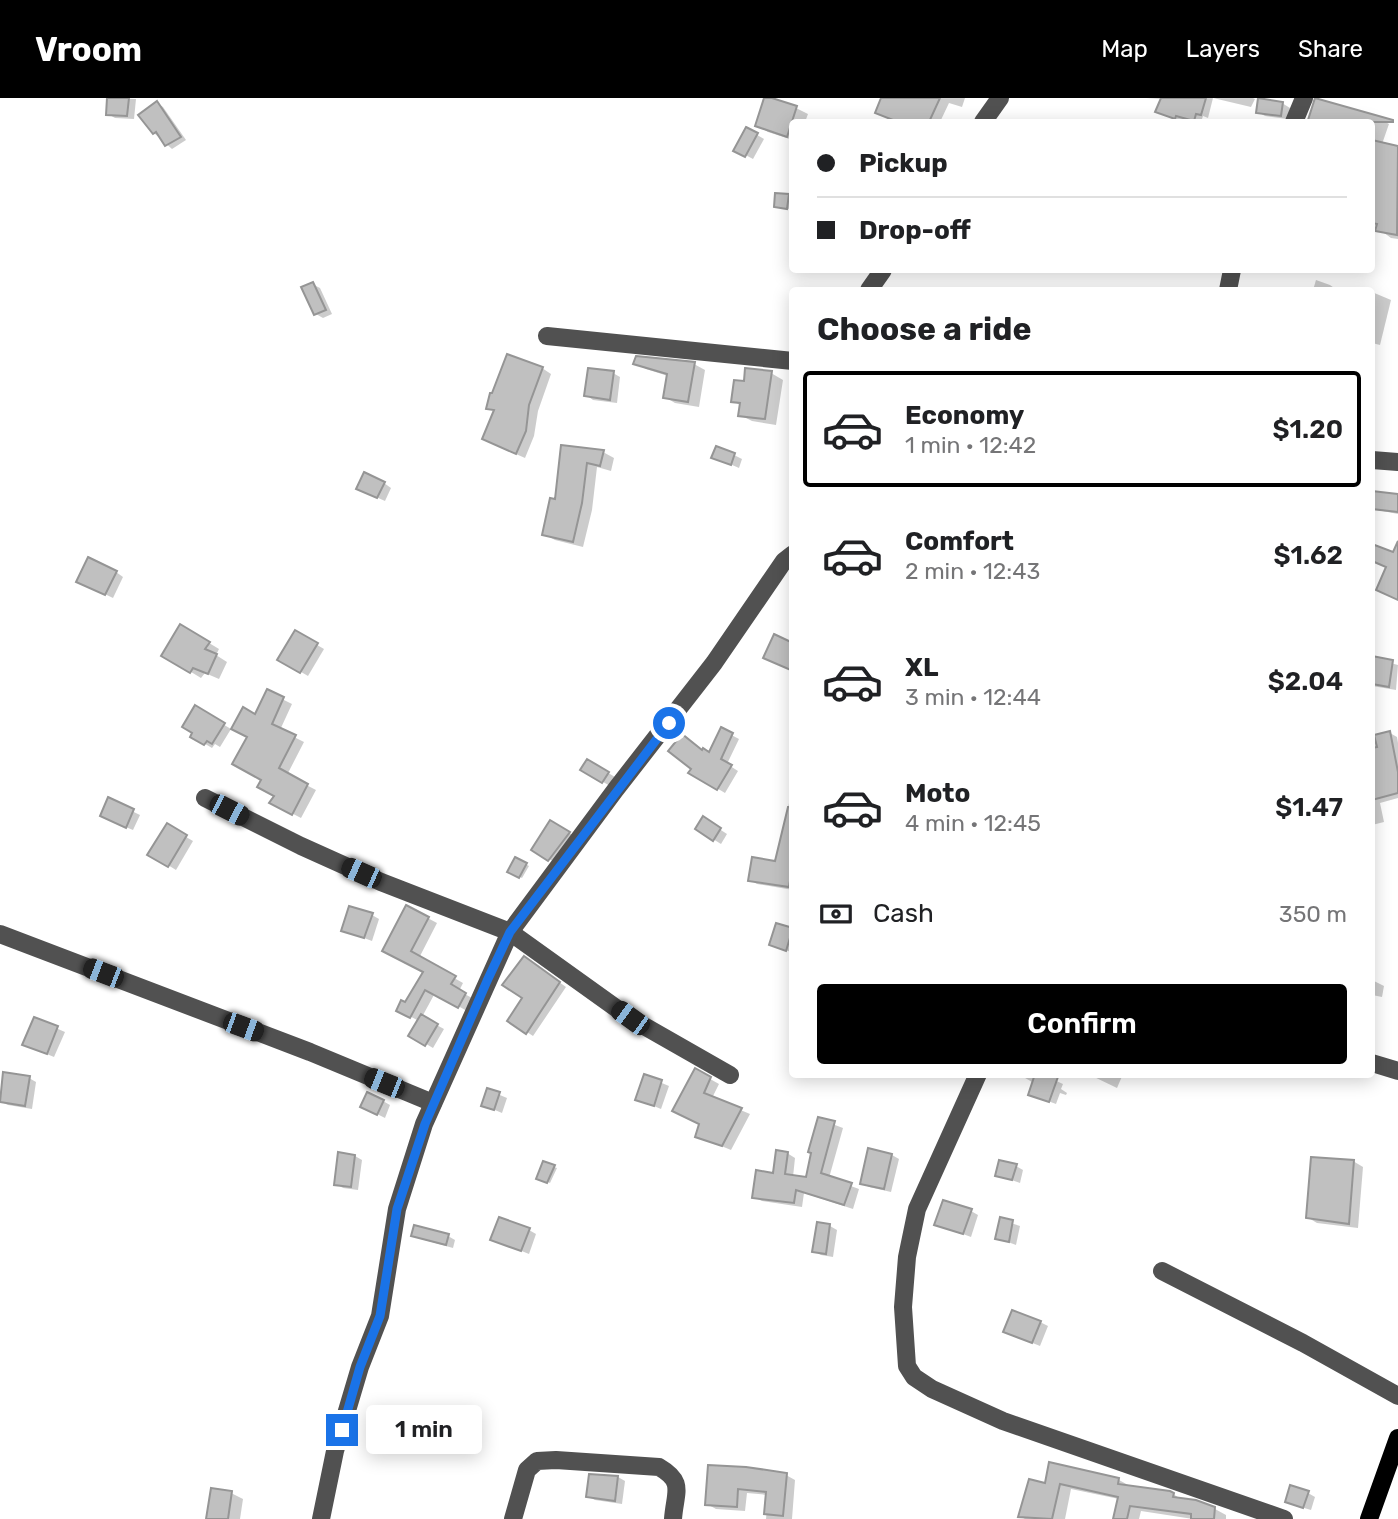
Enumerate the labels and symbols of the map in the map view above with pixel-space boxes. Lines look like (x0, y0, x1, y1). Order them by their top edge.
route start (653, 707, 685, 739)
car (206, 791, 253, 829)
car (338, 855, 385, 891)
car (80, 956, 127, 990)
car (607, 997, 654, 1039)
car (220, 1010, 267, 1044)
car (361, 1065, 408, 1101)
callout: 1 min (366, 1406, 482, 1454)
route end (326, 1414, 358, 1446)

